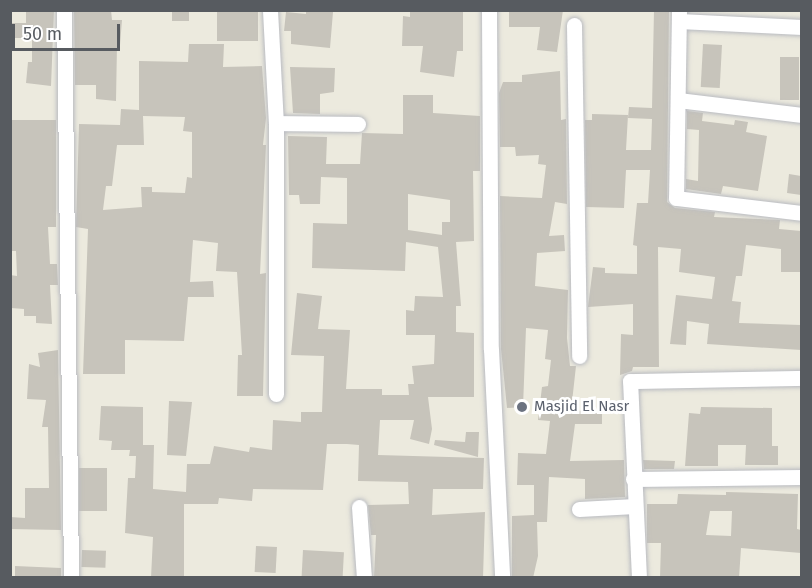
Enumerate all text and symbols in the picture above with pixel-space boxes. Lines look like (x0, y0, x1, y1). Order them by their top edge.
scale bar (15, 12, 123, 50)
text: 50 m (23, 23, 62, 45)
place label: Masjid El Nasr (534, 398, 629, 416)
marker: Masjid El Nasr (515, 400, 529, 414)

